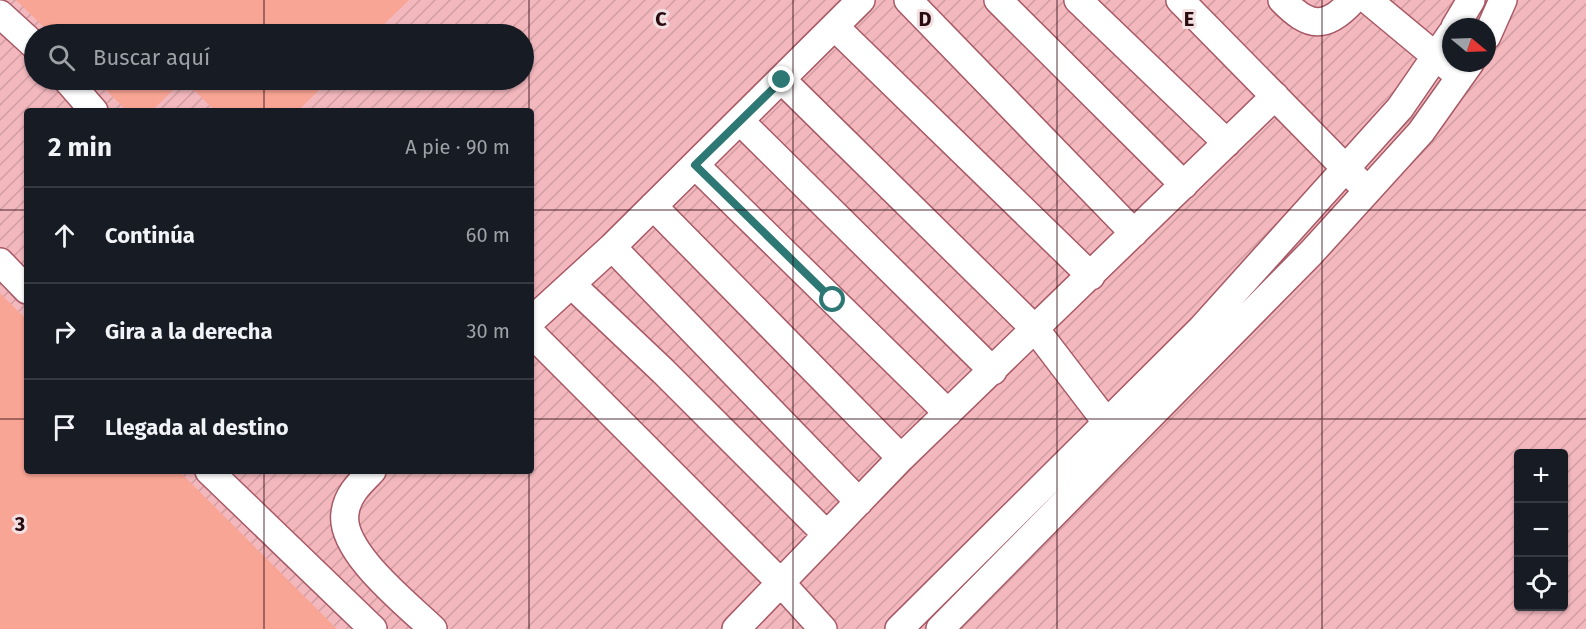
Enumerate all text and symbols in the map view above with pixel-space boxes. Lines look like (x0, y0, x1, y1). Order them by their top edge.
text: C (655, 7, 667, 31)
text: D (918, 7, 932, 31)
text: E (1184, 7, 1194, 31)
north arrow (1442, 18, 1496, 72)
search box (24, 24, 534, 90)
icon: search (45, 41, 78, 74)
text: Buscar aquí (93, 44, 210, 71)
route end (768, 66, 794, 92)
text: 2 min (48, 132, 112, 163)
text: A pie · 90 m (405, 135, 510, 159)
icon: ahead (48, 219, 81, 252)
text: Continúa (105, 222, 195, 249)
text: 60 m (466, 223, 510, 247)
route start (819, 286, 845, 312)
icon: right (48, 315, 81, 348)
text: Gira a la derecha (105, 318, 273, 345)
text: 30 m (466, 319, 510, 343)
icon: arrive (48, 411, 81, 444)
text: Llegada al destino (105, 414, 289, 441)
map controls (1514, 449, 1568, 611)
button: + (1514, 449, 1568, 503)
button: − (1514, 503, 1568, 557)
text: 3 (14, 512, 25, 536)
button: locate (1514, 557, 1568, 611)

